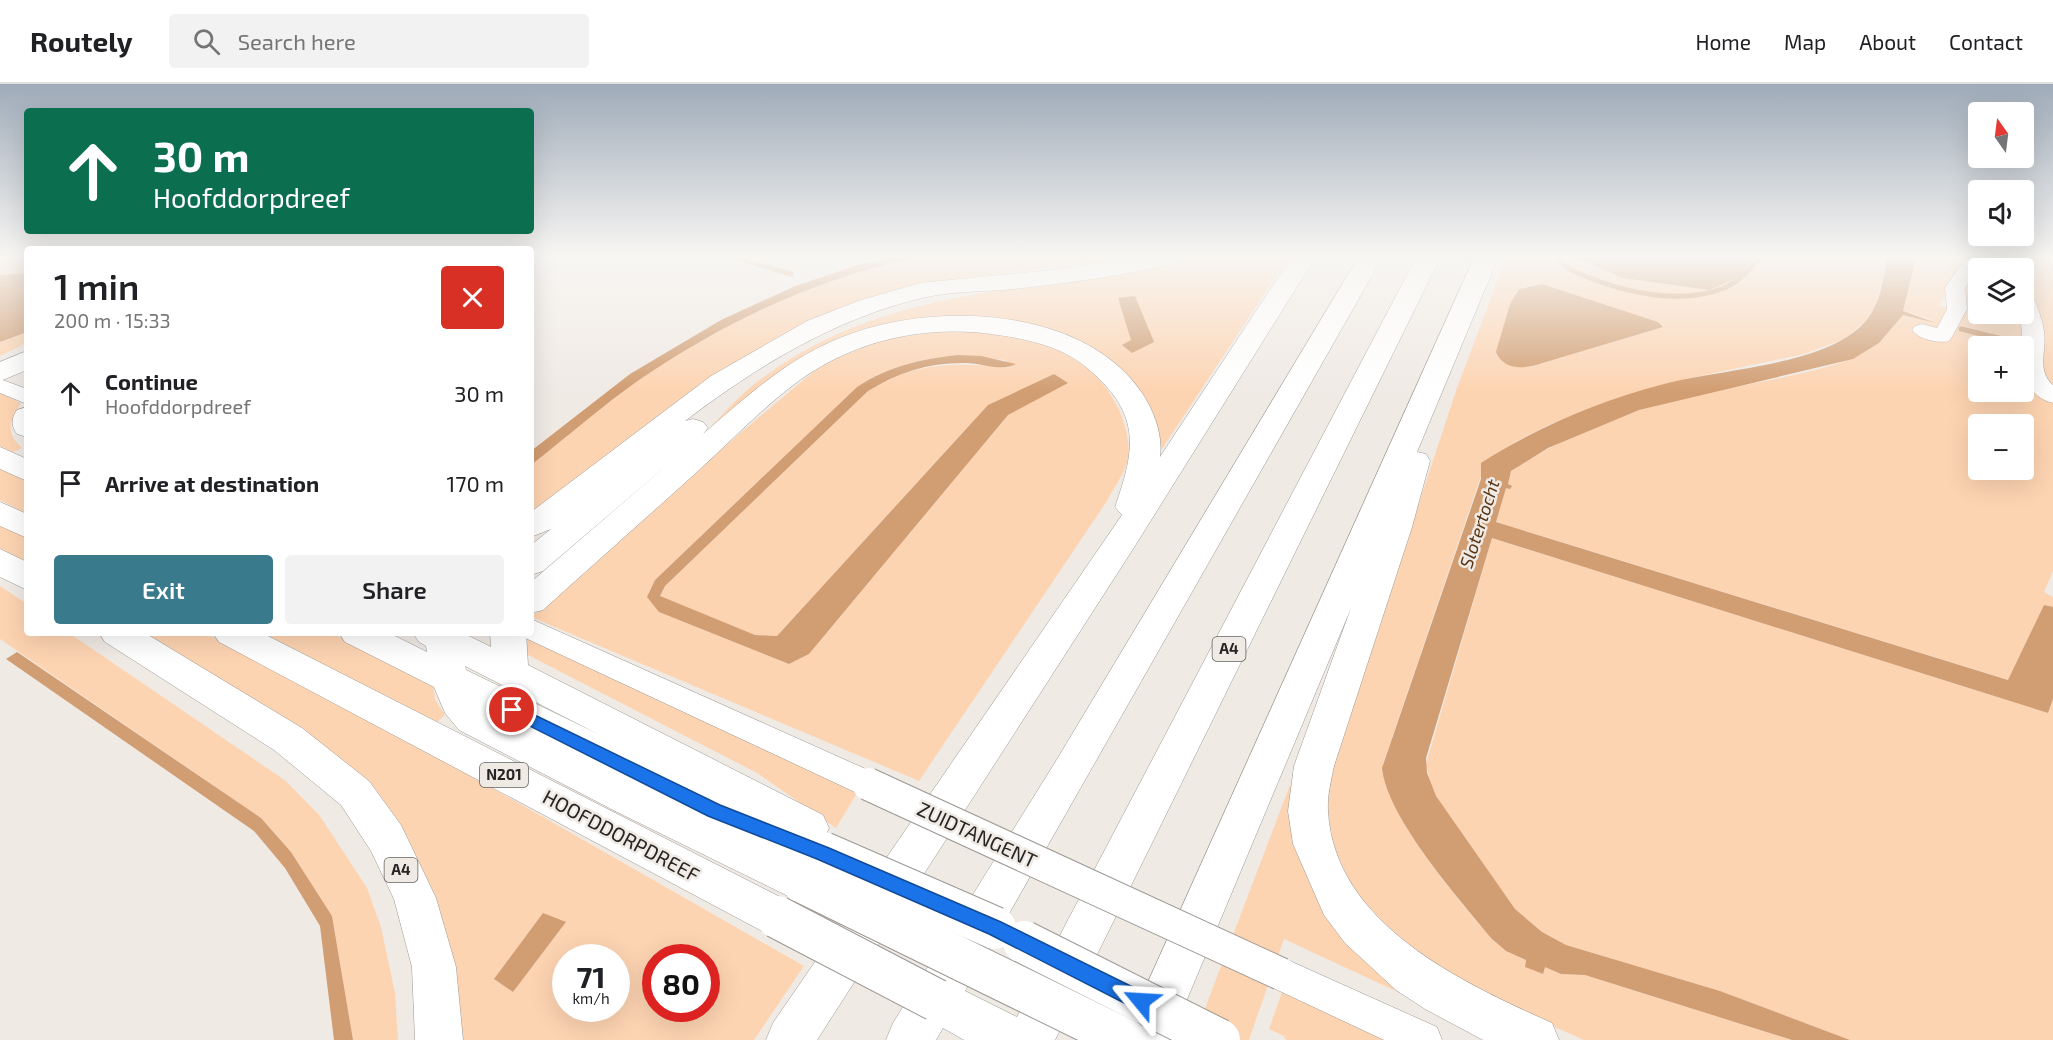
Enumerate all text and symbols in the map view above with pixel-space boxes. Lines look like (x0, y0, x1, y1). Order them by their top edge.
search box (169, 14, 589, 68)
text: Routely (30, 24, 133, 58)
icon: search (190, 25, 223, 58)
text: Search here (238, 28, 356, 54)
text: Home (1695, 29, 1751, 54)
text: Map (1784, 29, 1826, 54)
text: About (1859, 29, 1916, 54)
text: Contact (1949, 29, 2023, 54)
north arrow (1968, 102, 2034, 168)
map controls (1968, 102, 2034, 480)
text: 30 m (153, 130, 249, 180)
icon: ahead (54, 132, 132, 210)
button: sound (1968, 180, 2034, 246)
text: Hoofddorpdreef (153, 181, 350, 213)
button: layers (1968, 258, 2034, 324)
text: 1 min (54, 264, 139, 307)
button: close (441, 266, 504, 329)
text: 200 m · 15:33 (54, 308, 171, 332)
button: + (1968, 336, 2034, 402)
text: Continue (105, 368, 198, 394)
icon: ahead (54, 377, 87, 410)
text: 30 m (454, 380, 504, 406)
text: Hoofddorpdreef (105, 394, 251, 418)
button: − (1968, 414, 2034, 480)
icon: arrive (54, 467, 87, 500)
text: Arrive at destination (105, 470, 319, 496)
text: 170 m (447, 470, 504, 496)
water label: Slotertocht (1454, 476, 1504, 571)
button: Exit (54, 555, 273, 624)
button: Share (285, 555, 504, 624)
road number: A4 (1212, 637, 1246, 661)
pin (486, 684, 537, 735)
icon: arrive (495, 693, 528, 726)
road number: N201 (480, 763, 528, 787)
street label: HOOFDDORPDREEF (539, 784, 704, 887)
street label: ZUIDTANGENT (914, 796, 1041, 872)
road number: A4 (384, 858, 418, 882)
speed limit sign: 80 (642, 944, 720, 1022)
text: 71 (577, 958, 605, 994)
position arrow (1109, 969, 1173, 1033)
text: km/h (572, 989, 610, 1007)

